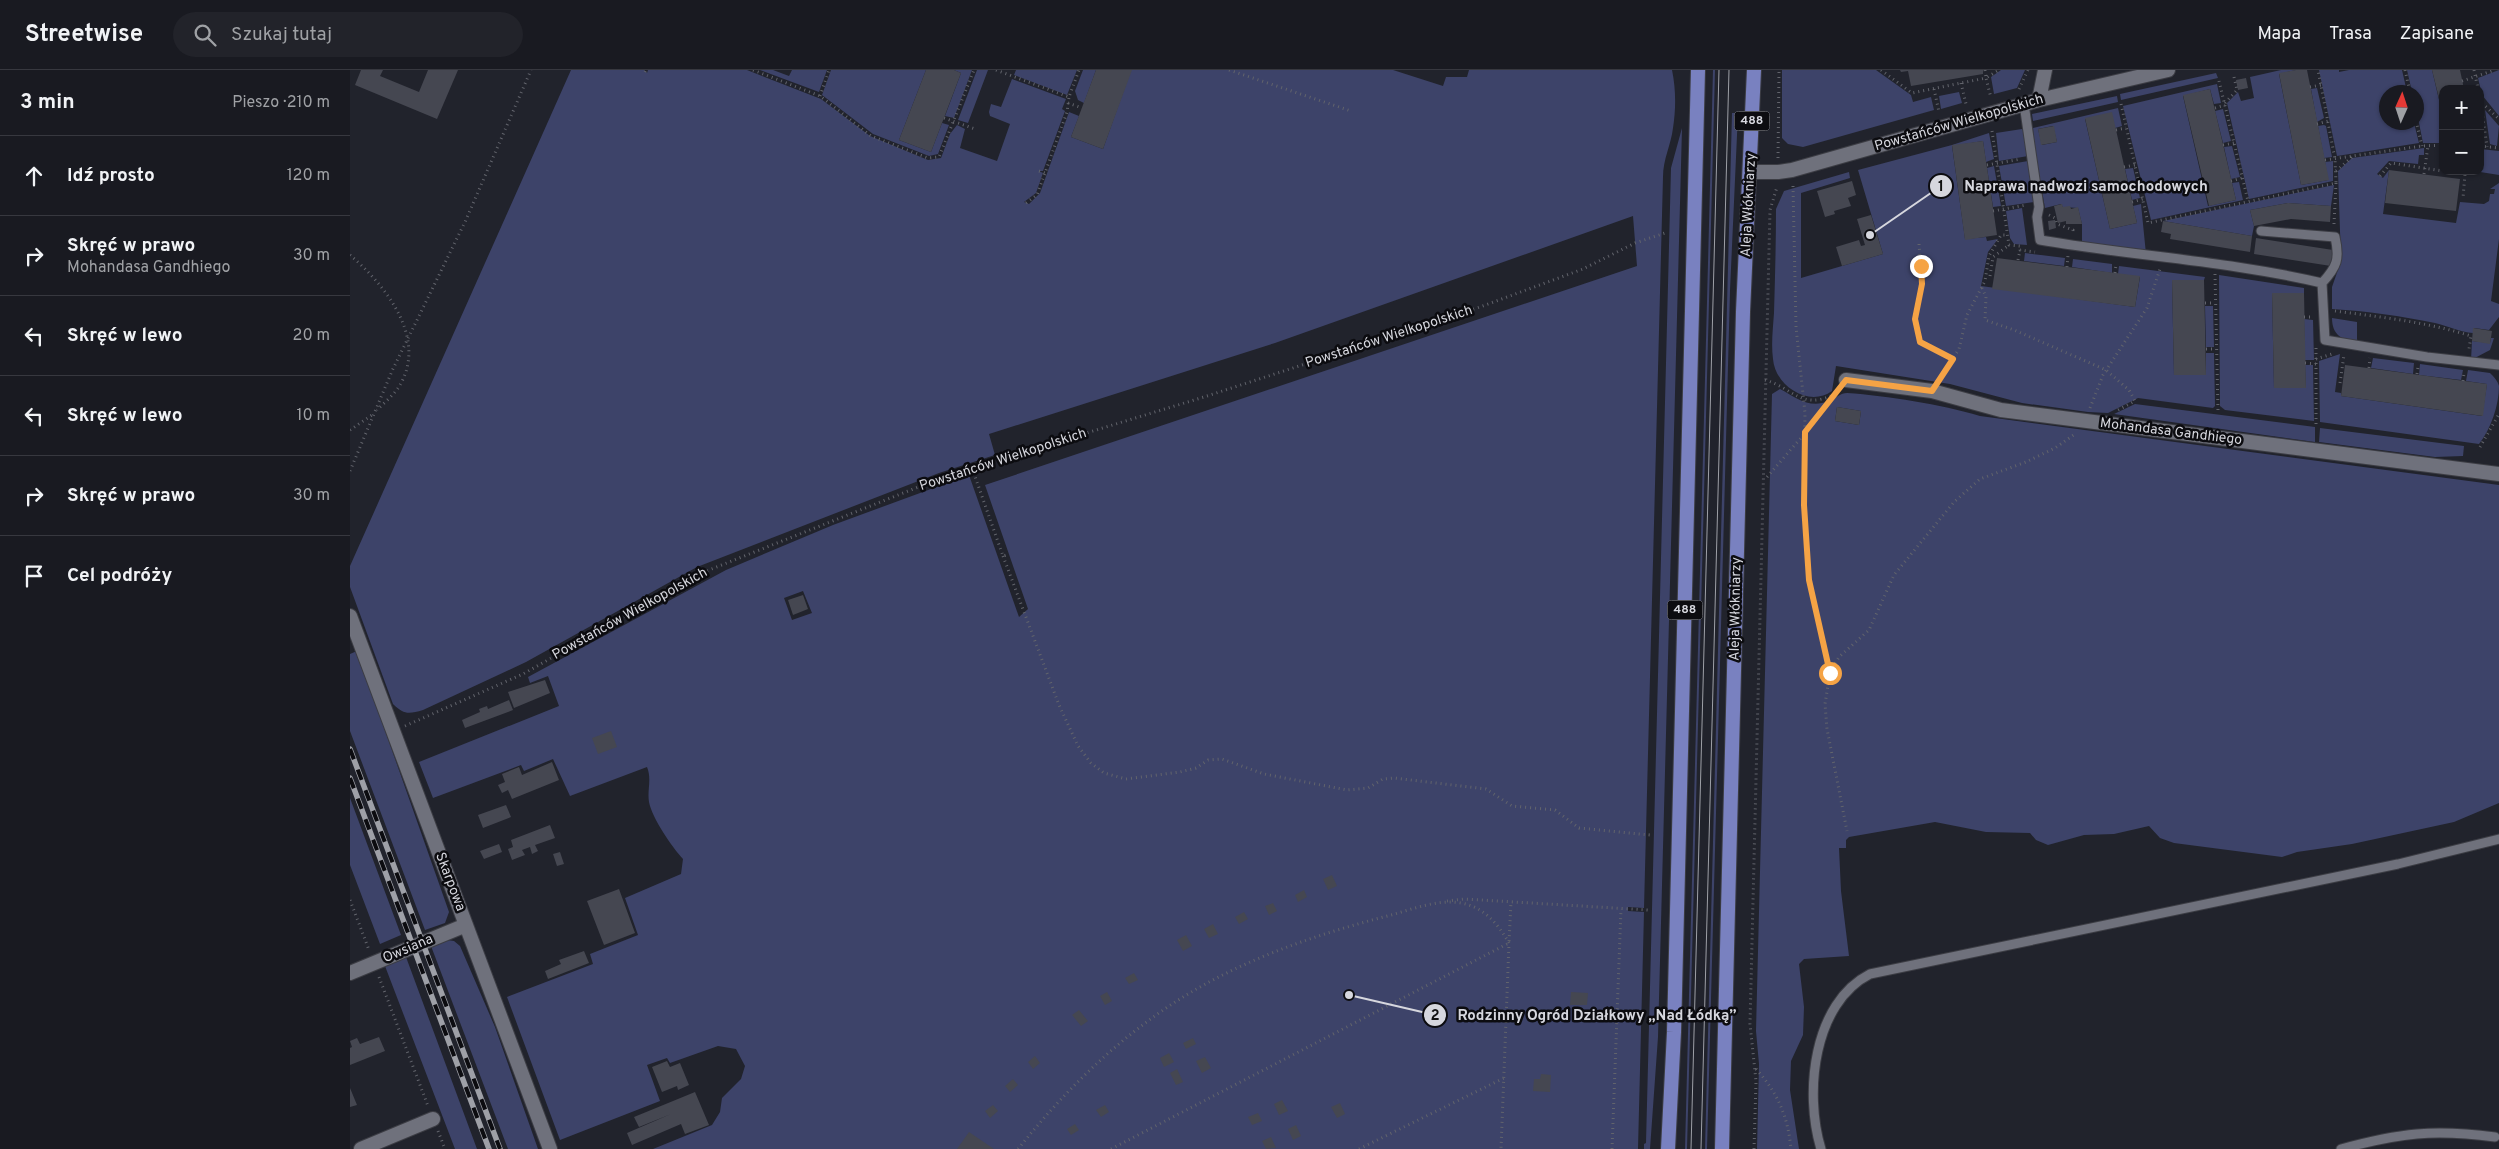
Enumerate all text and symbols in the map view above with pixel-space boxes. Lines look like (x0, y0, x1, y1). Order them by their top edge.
search box (173, 12, 523, 57)
text: Streetwise (25, 20, 143, 50)
icon: search (191, 21, 219, 49)
text: Szukaj tutaj (231, 23, 332, 47)
text: Mapa (2258, 23, 2301, 46)
text: Trasa (2329, 23, 2372, 46)
text: Zapisane (2400, 23, 2474, 46)
north arrow (2379, 85, 2424, 130)
map controls (2439, 85, 2484, 175)
button: + (2439, 85, 2484, 130)
text: 3 min (20, 89, 75, 116)
street label: Powstańców Wielkopolskich (1873, 91, 2045, 155)
text: Pieszo · 210 m (232, 93, 330, 113)
road number: 488 (1734, 111, 1770, 130)
button: − (2439, 130, 2484, 175)
street label: Aleja Włókniarzy (1738, 153, 1760, 257)
icon: ahead (20, 162, 48, 190)
text: Idź prosto (67, 164, 155, 188)
text: 120 m (287, 166, 330, 186)
callout: Naprawa nadwozi samochodowych (1929, 171, 2218, 201)
text: 1 (1938, 178, 1944, 197)
text: Naprawa nadwozi samochodowych (1964, 178, 2208, 197)
text: Skręć w prawo (67, 234, 195, 258)
icon: right (20, 242, 48, 270)
text: 30 m (293, 246, 330, 266)
route end (1910, 255, 1933, 278)
text: Mohandasa Gandhiego (67, 258, 230, 278)
street label: Powstańców Wielkopolskich (1303, 302, 1475, 372)
icon: left (20, 322, 48, 350)
text: Skręć w lewo (67, 324, 182, 348)
text: 20 m (293, 326, 330, 346)
icon: left (20, 402, 48, 430)
text: Skręć w lewo (67, 404, 182, 428)
text: 10 m (296, 406, 330, 426)
street label: Mohandasa Gandhiego (2099, 415, 2243, 449)
street label: Powstańców Wielkopolskich (917, 425, 1089, 495)
icon: right (20, 482, 48, 510)
text: Skręć w prawo (67, 484, 195, 508)
text: 30 m (293, 486, 330, 506)
street label: Aleja Włókniarzy (1727, 557, 1745, 661)
icon: arrive (20, 562, 48, 590)
text: Cel podróży (67, 564, 172, 588)
street label: Powstańców Wielkopolskich (549, 564, 711, 664)
road number: 488 (1668, 600, 1702, 620)
route start (1819, 662, 1842, 685)
street label: Skarpowa (431, 850, 469, 914)
street label: Owsiana (380, 931, 436, 967)
callout: Rodzinny Ogród Działkowy „Nad Łódką” (1423, 1000, 1747, 1030)
text: 2 (1430, 1007, 1440, 1026)
text: Rodzinny Ogród Działkowy „Nad Łódką” (1457, 1007, 1737, 1026)

